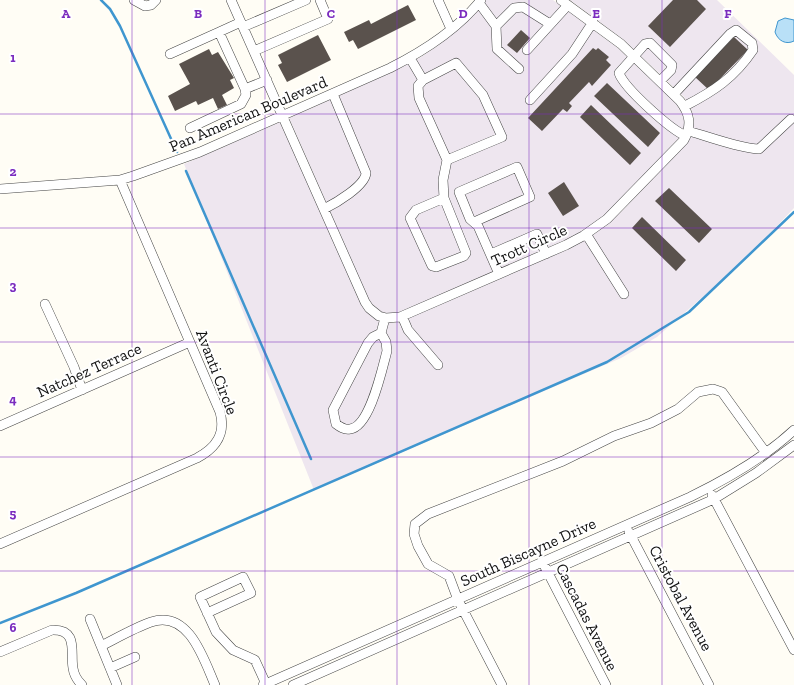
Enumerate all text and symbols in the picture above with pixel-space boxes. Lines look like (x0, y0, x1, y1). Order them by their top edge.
text: A (62, 6, 71, 21)
text: B (194, 6, 202, 21)
text: C (327, 6, 335, 21)
text: D (458, 6, 468, 21)
text: E (592, 6, 600, 21)
text: F (724, 6, 732, 21)
text: 1 (10, 50, 16, 65)
street label: Pan American Boulevard (166, 72, 330, 156)
text: 2 (10, 164, 17, 179)
street label: Trott Circle (488, 220, 570, 270)
text: 3 (10, 278, 17, 293)
street label: Avanti Circle (192, 327, 242, 417)
street label: Natchez Terrace (34, 338, 144, 402)
text: 4 (9, 392, 17, 407)
text: 5 (10, 506, 17, 521)
street label: South Biscayne Drive (457, 514, 599, 590)
street label: Cristobal Avenue (645, 542, 717, 654)
street label: Cascadas Avenue (552, 560, 622, 674)
text: 6 (10, 620, 17, 635)

